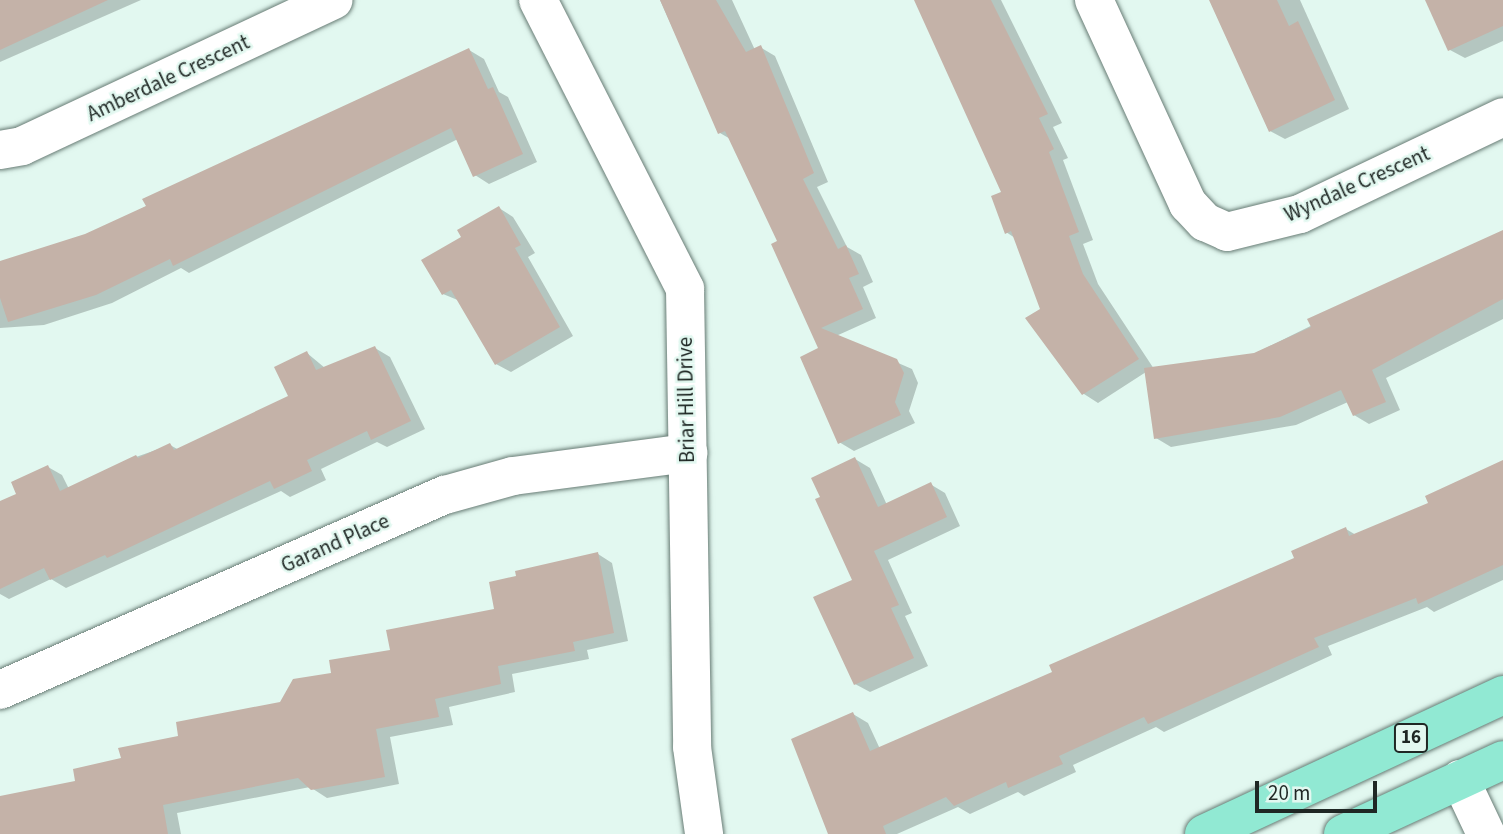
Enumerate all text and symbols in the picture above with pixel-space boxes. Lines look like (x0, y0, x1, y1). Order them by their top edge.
street label: Amberdale Crescent (83, 29, 253, 127)
street label: Wyndale Crescent (1280, 141, 1434, 227)
street label: Briar Hill Drive (672, 337, 700, 463)
street label: Garand Place (277, 508, 393, 578)
road number: 16 (1394, 722, 1428, 754)
scale bar (1258, 768, 1380, 812)
text: 20 m (1268, 778, 1310, 808)

